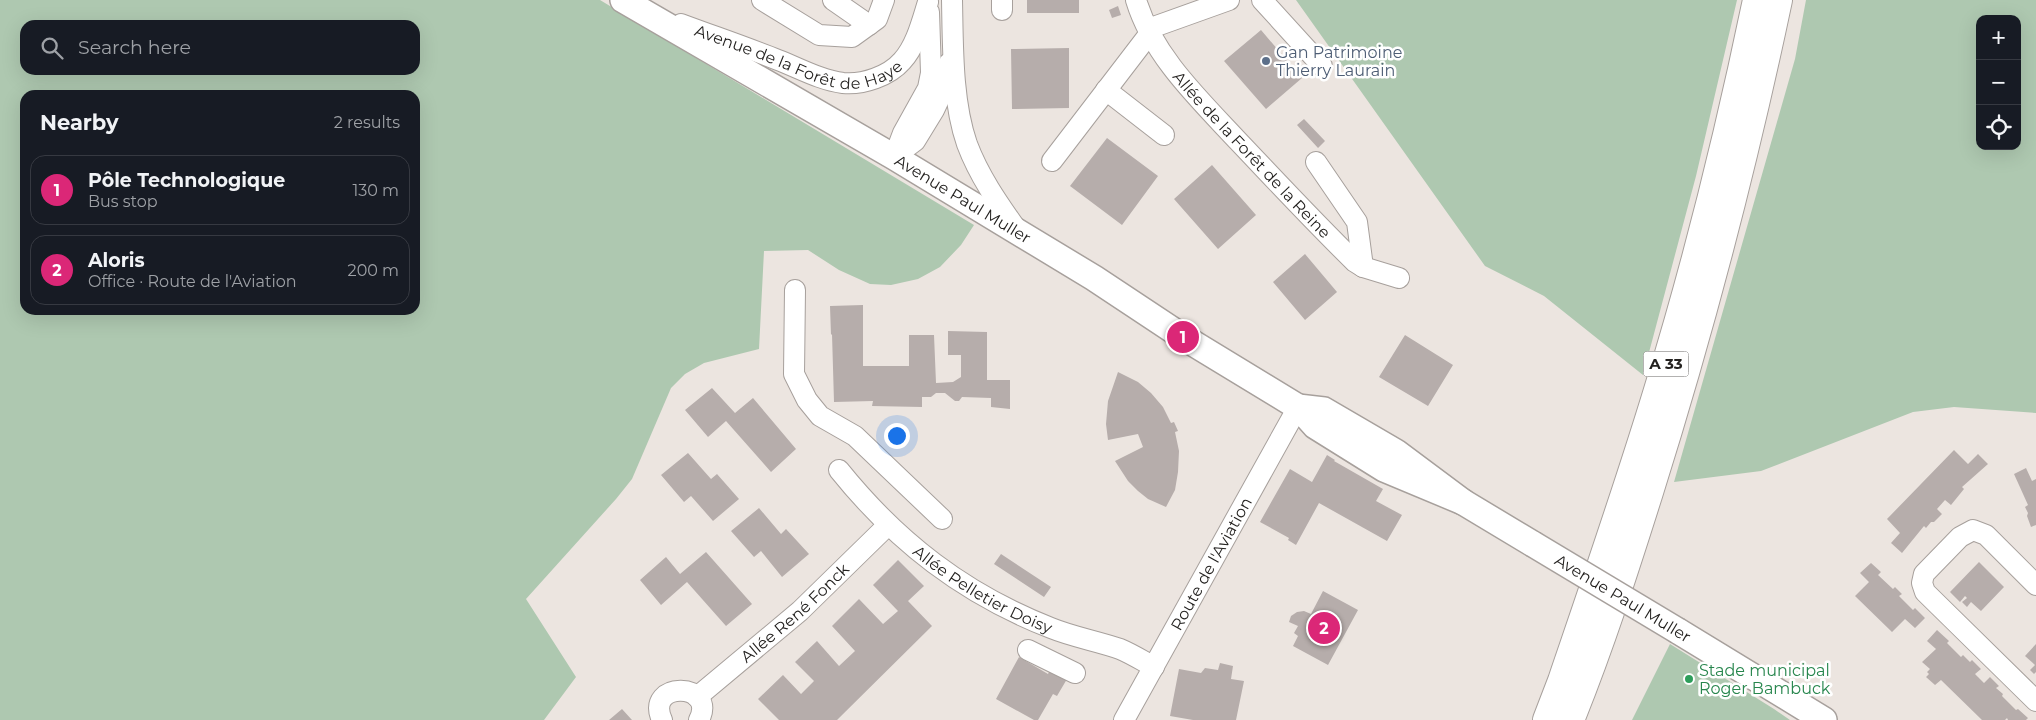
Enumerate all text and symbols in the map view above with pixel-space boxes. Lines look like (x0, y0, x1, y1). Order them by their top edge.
map controls (1976, 15, 2021, 150)
button: + (1976, 15, 2021, 60)
search box (20, 20, 420, 75)
street label: Avenue de la Forêt de Haye (692, 21, 906, 93)
icon: search (38, 34, 66, 62)
text: Search here (78, 36, 191, 59)
place label: Gan Patrimoine Thierry Laurain (1276, 43, 1402, 80)
marker: Gan Patrimoine Thierry Laurain (1260, 55, 1272, 67)
button: − (1976, 60, 2021, 105)
street label: Allée de la Forêt de la Reine (1169, 68, 1334, 242)
button: locate (1976, 105, 2021, 150)
text: Nearby (40, 110, 119, 135)
text: 2 results (334, 113, 400, 132)
street label: Avenue Paul Muller (891, 151, 1034, 248)
text: Pôle Technologique (88, 169, 285, 192)
text: 1 (54, 181, 60, 200)
text: 130 m (352, 181, 399, 200)
text: Bus stop (88, 192, 158, 211)
text: Aloris (88, 249, 145, 272)
text: 2 (52, 261, 62, 280)
text: 200 m (348, 261, 399, 280)
text: Office · Route de l'Aviation (88, 272, 297, 291)
pin: 1 (1167, 318, 1199, 356)
road number: A 33 (1644, 352, 1688, 376)
your location (884, 423, 910, 449)
street label: Route de l'Aviation (1167, 494, 1256, 634)
street label: Allée Pelletier Doisy (909, 542, 1055, 638)
street label: Avenue Paul Muller (1551, 550, 1694, 647)
street label: Allée René Fonck (737, 559, 853, 666)
pin: 2 (1308, 609, 1340, 647)
place label: Stade municipal Roger Bambuck (1699, 661, 1831, 698)
marker: Stade municipal Roger Bambuck (1683, 673, 1695, 685)

